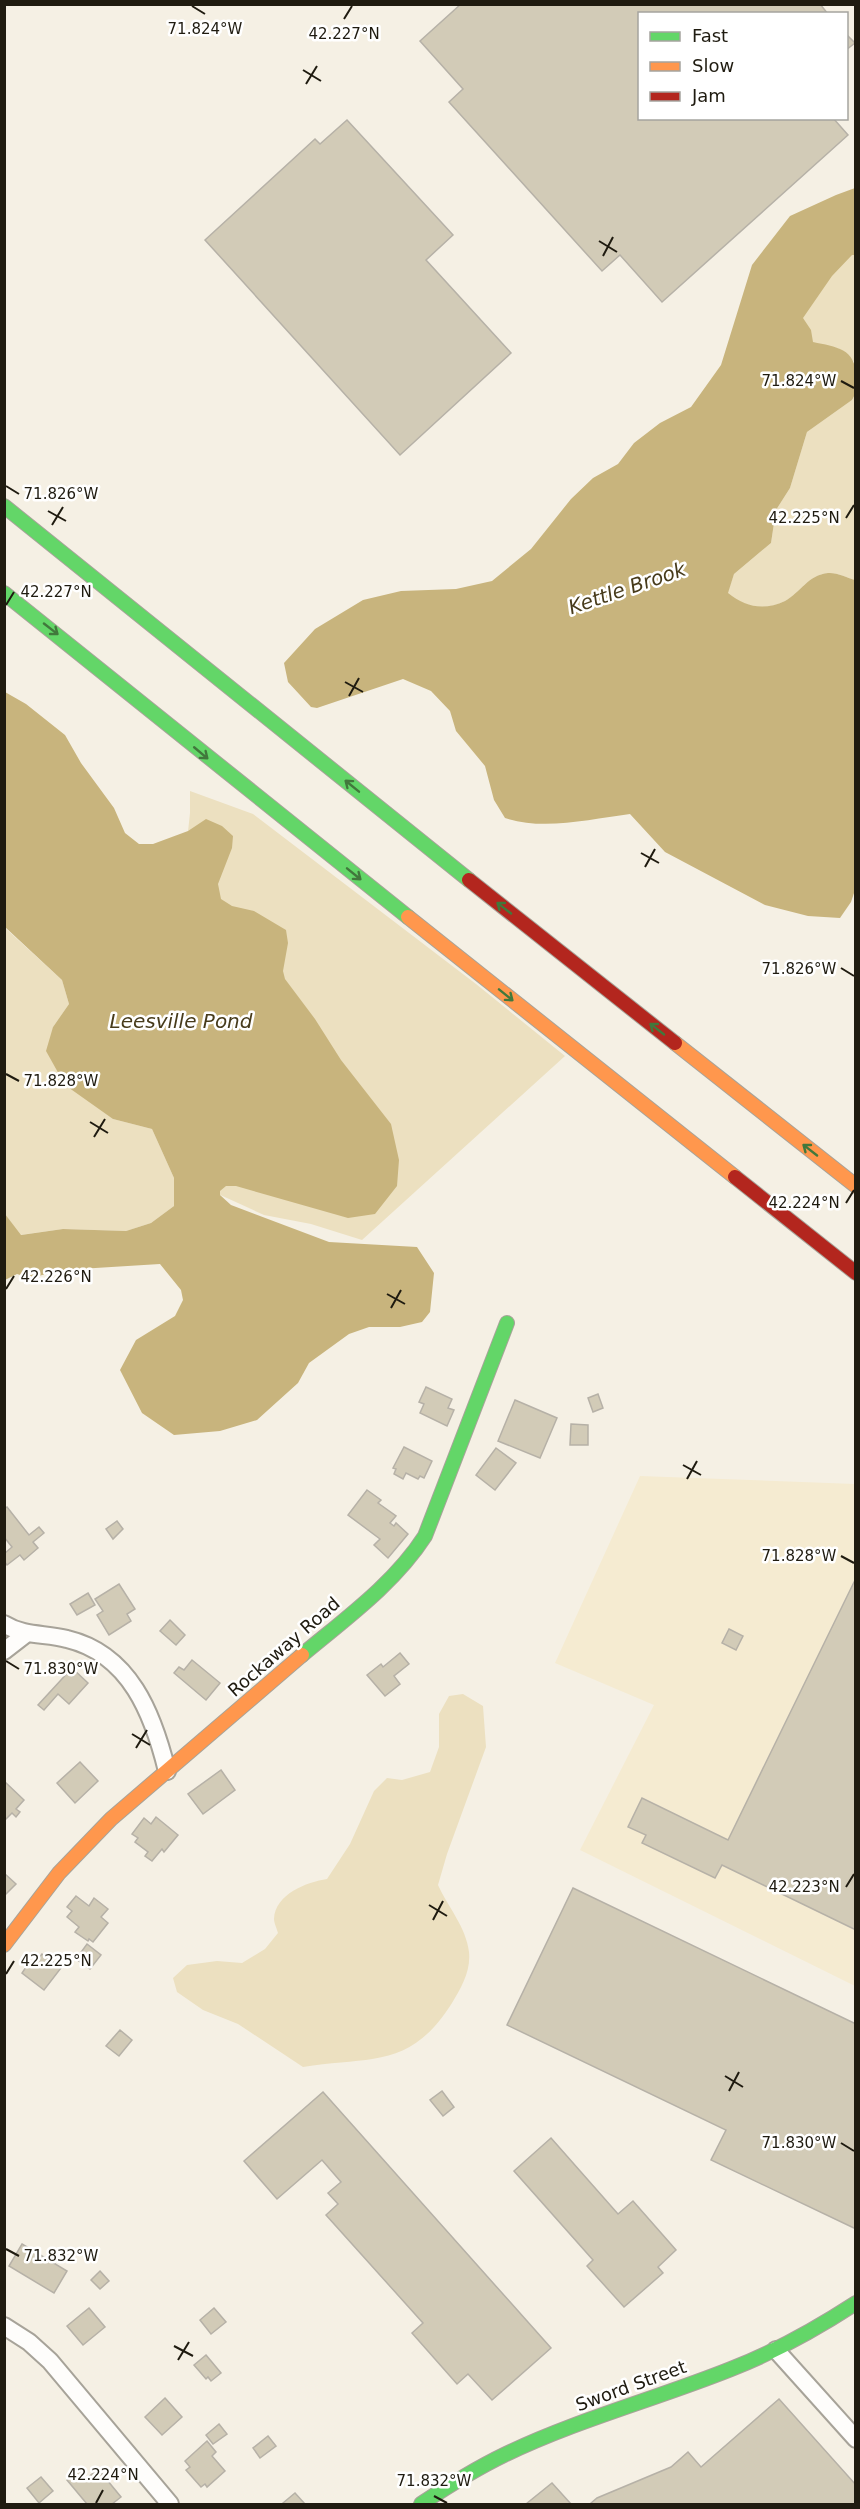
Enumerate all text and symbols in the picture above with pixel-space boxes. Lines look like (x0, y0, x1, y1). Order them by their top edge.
legend (638, 12, 848, 120)
text: 71.824°W (168, 20, 243, 38)
text: 42.227°N (308, 25, 380, 43)
text: Fast (692, 25, 728, 46)
text: Slow (692, 55, 734, 76)
text: Jam (691, 85, 726, 106)
text: 71.824°W (762, 372, 837, 390)
text: 71.826°W (24, 485, 99, 503)
text: 42.225°N (768, 509, 840, 527)
water label: Kettle Brook (565, 556, 690, 619)
text: 42.227°N (20, 583, 92, 601)
one-way arrow (42, 622, 58, 635)
one-way arrow (193, 746, 209, 759)
one-way arrow (344, 779, 360, 792)
one-way arrow (346, 867, 362, 880)
one-way arrow (496, 901, 512, 914)
text: 71.826°W (762, 960, 837, 978)
one-way arrow (498, 989, 514, 1002)
water label: Leesville Pond (109, 1009, 253, 1033)
one-way arrow (649, 1022, 665, 1035)
text: 71.828°W (24, 1072, 99, 1090)
one-way arrow (802, 1143, 818, 1156)
text: 42.224°N (768, 1194, 840, 1212)
text: 42.226°N (20, 1268, 92, 1286)
text: 71.828°W (762, 1547, 837, 1565)
street label: Rockaway Road (224, 1592, 344, 1701)
text: 71.830°W (24, 1660, 99, 1678)
text: 42.223°N (768, 1878, 840, 1896)
text: 42.225°N (20, 1952, 92, 1970)
text: 71.830°W (762, 2134, 837, 2152)
text: 71.832°W (24, 2247, 99, 2265)
street label: Sword Street (573, 2356, 689, 2415)
text: 42.224°N (67, 2466, 139, 2484)
text: 71.832°W (397, 2472, 472, 2490)

